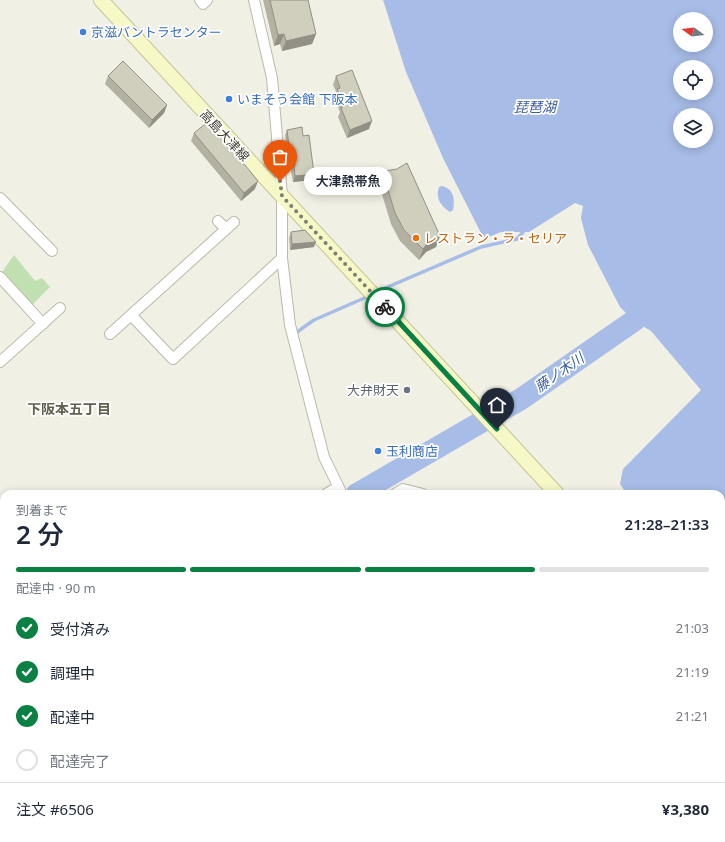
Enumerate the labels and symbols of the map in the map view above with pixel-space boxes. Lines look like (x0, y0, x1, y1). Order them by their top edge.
north arrow (673, 12, 713, 52)
place label: 京滋バントラセンター (91, 23, 222, 41)
marker: 京滋バントラセンター (78, 27, 88, 37)
place label: いまそう会館 下阪本 (237, 90, 357, 108)
marker: いまそう会館 下阪本 (224, 94, 234, 104)
water label: 琵琶湖 (514, 97, 558, 116)
street label: 高島大津線 (196, 105, 254, 165)
pin (263, 140, 297, 181)
callout: 大津熱帯魚 (304, 167, 392, 195)
place label: レストラン・ラ・セリア (424, 229, 567, 247)
marker: レストラン・ラ・セリア (411, 233, 421, 243)
courier (365, 287, 405, 327)
water label: 藤ノ木川 (531, 347, 589, 396)
place label: 大弁財天 (347, 381, 399, 399)
marker: 大弁財天 (402, 385, 412, 395)
pin (480, 388, 514, 429)
district label: 下阪本五丁目 (27, 399, 111, 418)
place label: 玉利商店 (386, 442, 438, 460)
marker: 玉利商店 (373, 446, 383, 456)

